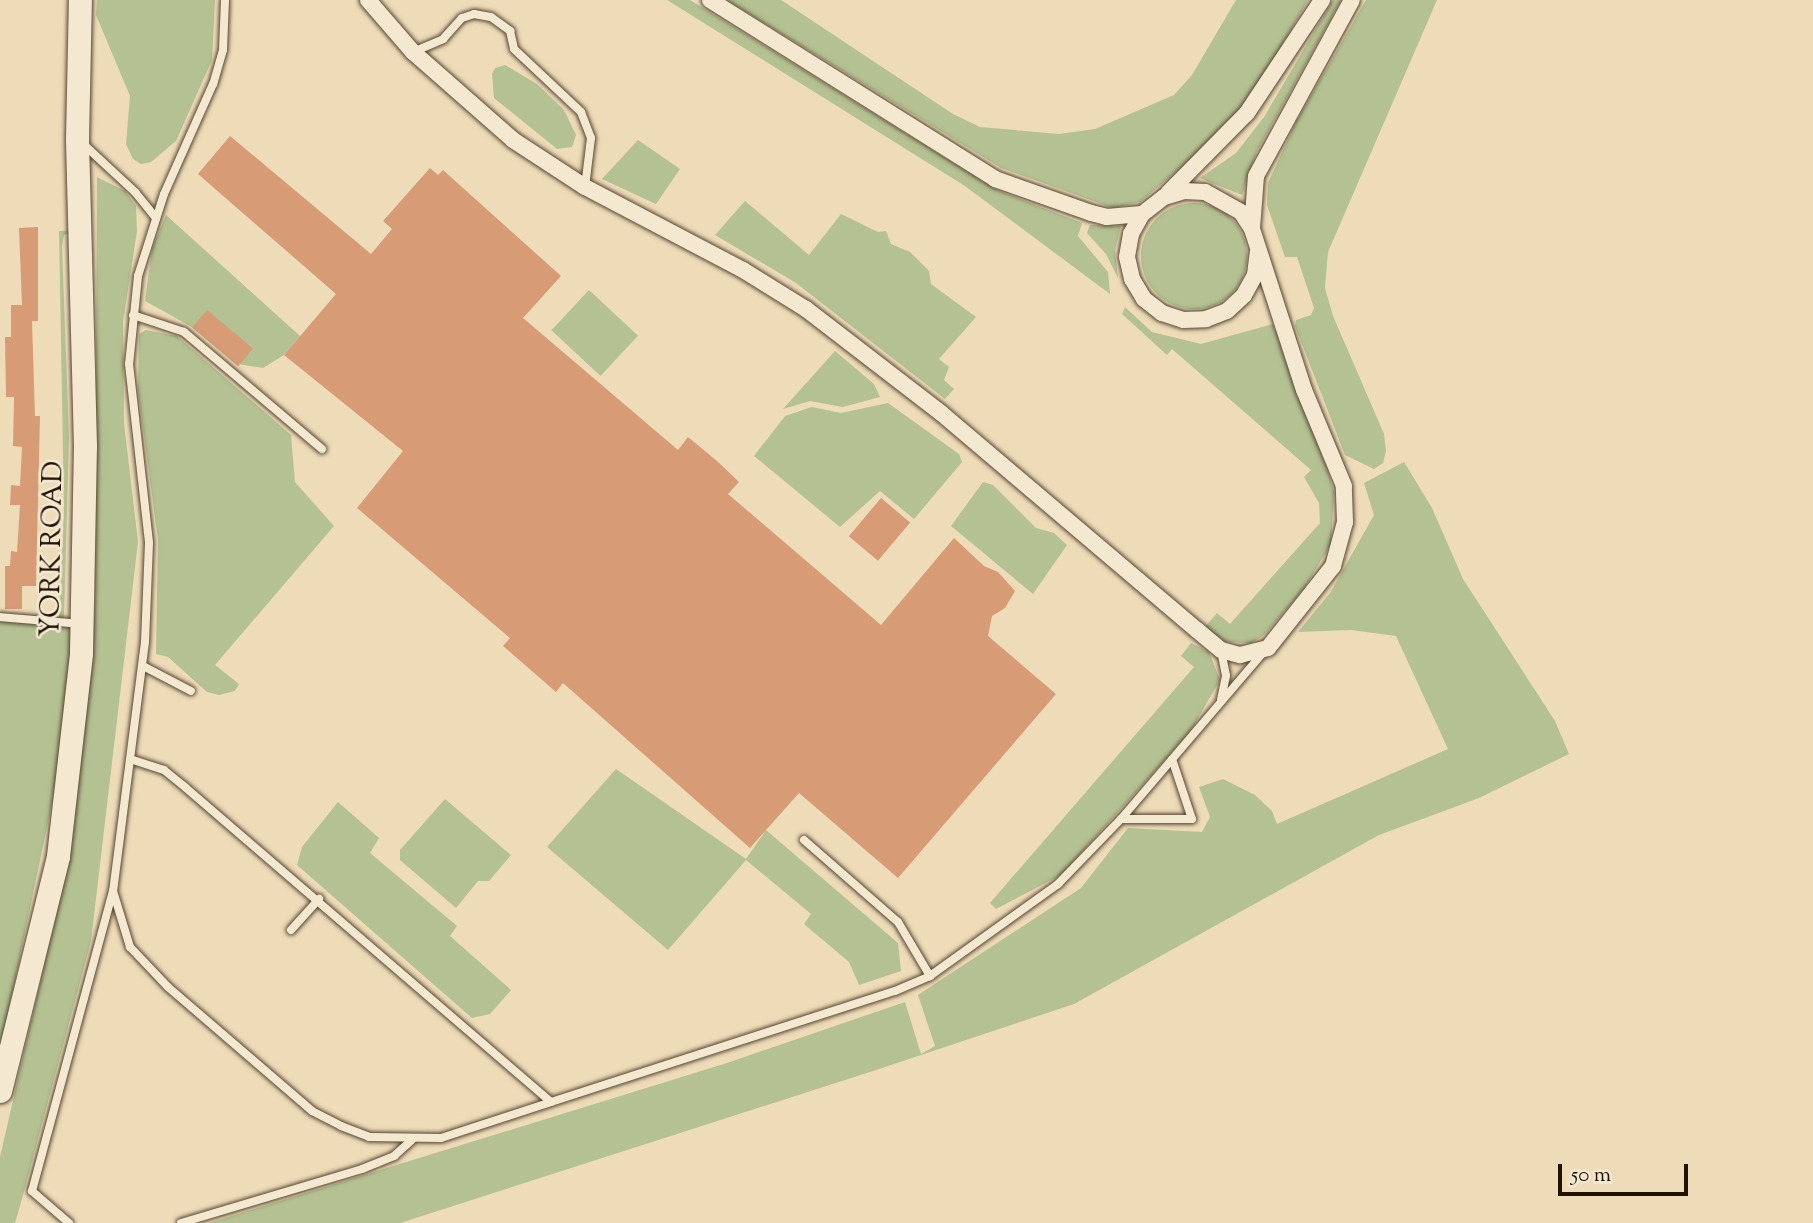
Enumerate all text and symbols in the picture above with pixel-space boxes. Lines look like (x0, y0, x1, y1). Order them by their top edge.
street label: YORK ROAD (35, 461, 71, 637)
scale bar (1561, 1150, 1690, 1194)
text: 50 m (1571, 1161, 1611, 1191)

